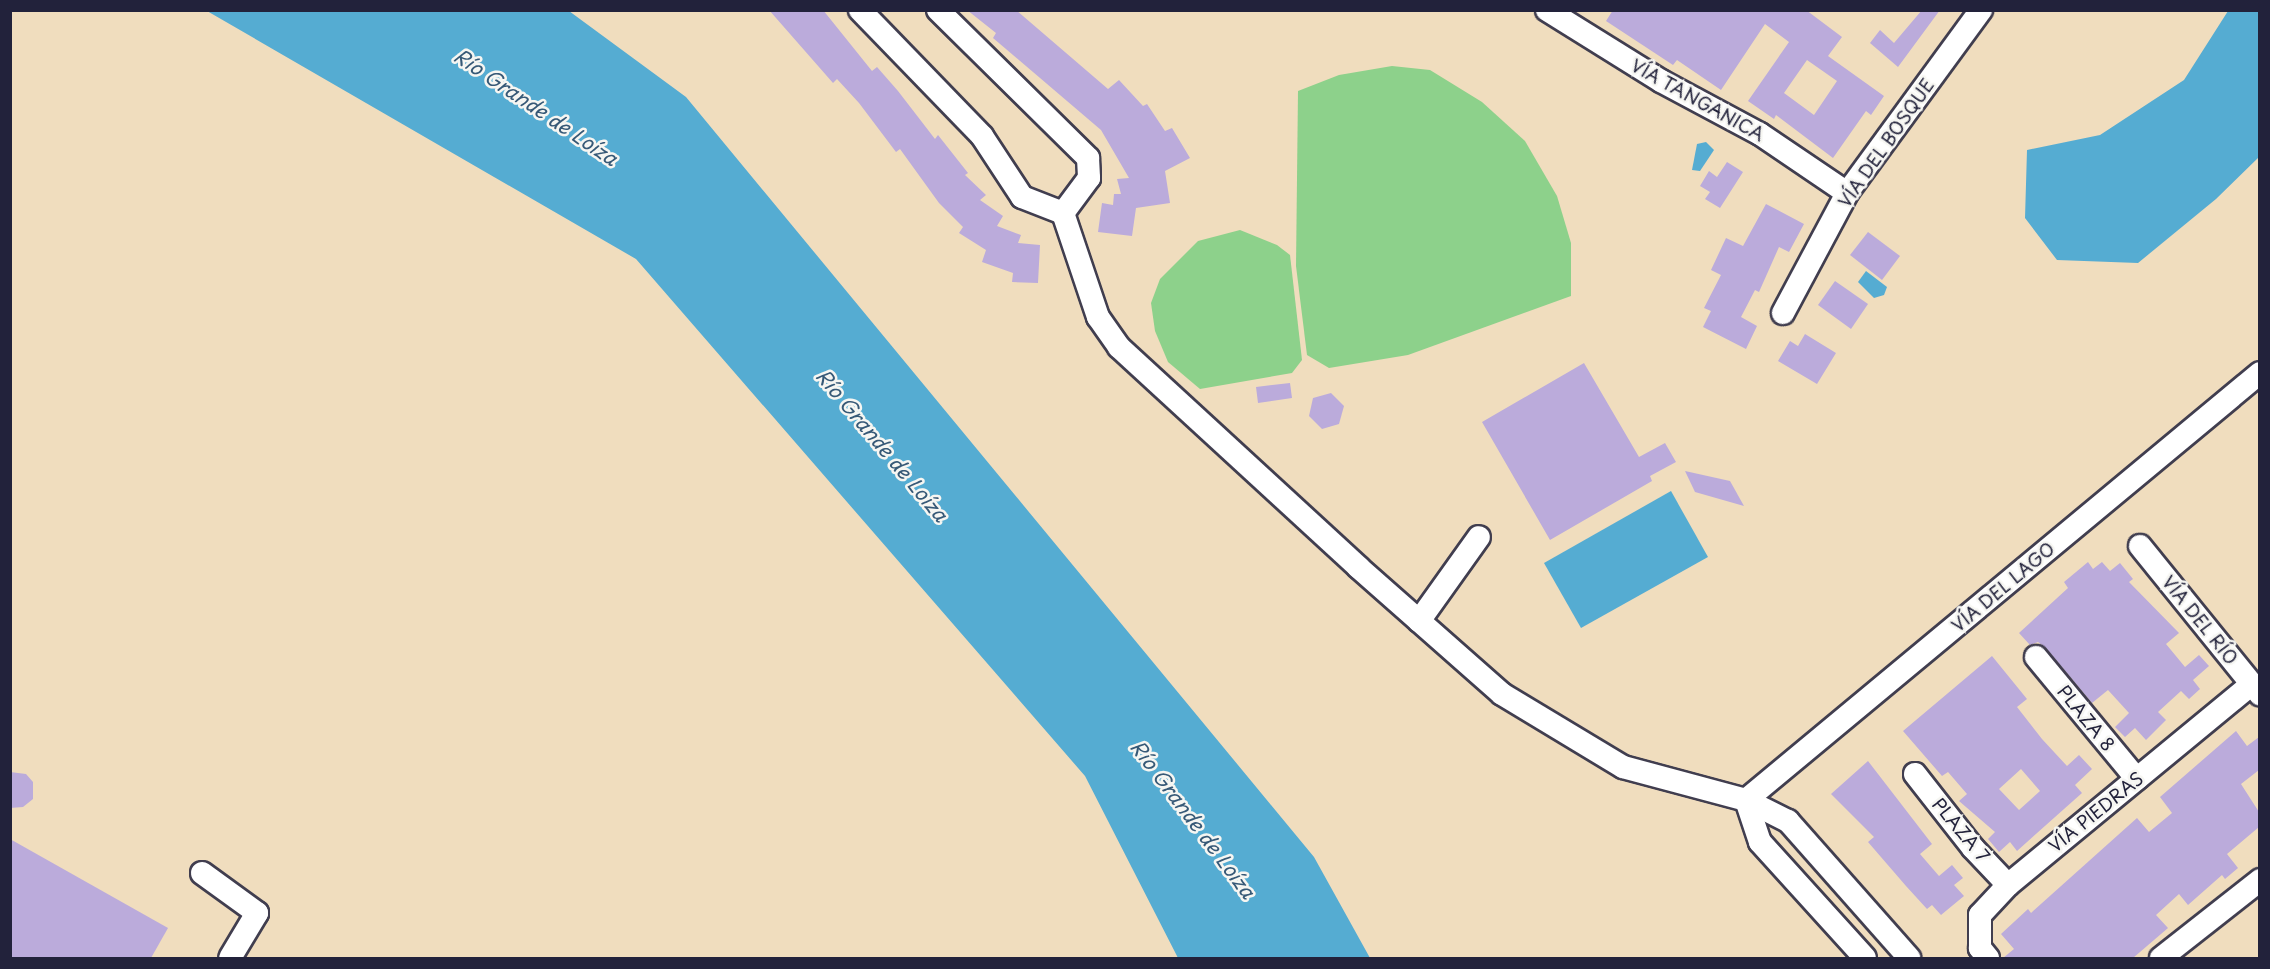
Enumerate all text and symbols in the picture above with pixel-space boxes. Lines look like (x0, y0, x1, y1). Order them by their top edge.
water label: Río Grande de Loíza (449, 43, 623, 171)
street label: VÍA TANGANICA (1627, 54, 1769, 146)
street label: VÍA DEL BOSQUE (1832, 73, 1940, 213)
water label: Río Grande de Loíza (810, 363, 954, 527)
street label: VÍA DEL LAGO (1945, 536, 2061, 638)
street label: VÍA DEL RÍO (2156, 570, 2244, 670)
street label: PLAZA 8 (2053, 681, 2119, 755)
water label: Río Grande de Loíza (1125, 734, 1261, 904)
street label: VÍA PIEDRAS (2043, 766, 2149, 858)
street label: PLAZA 7 (1928, 794, 1994, 866)

